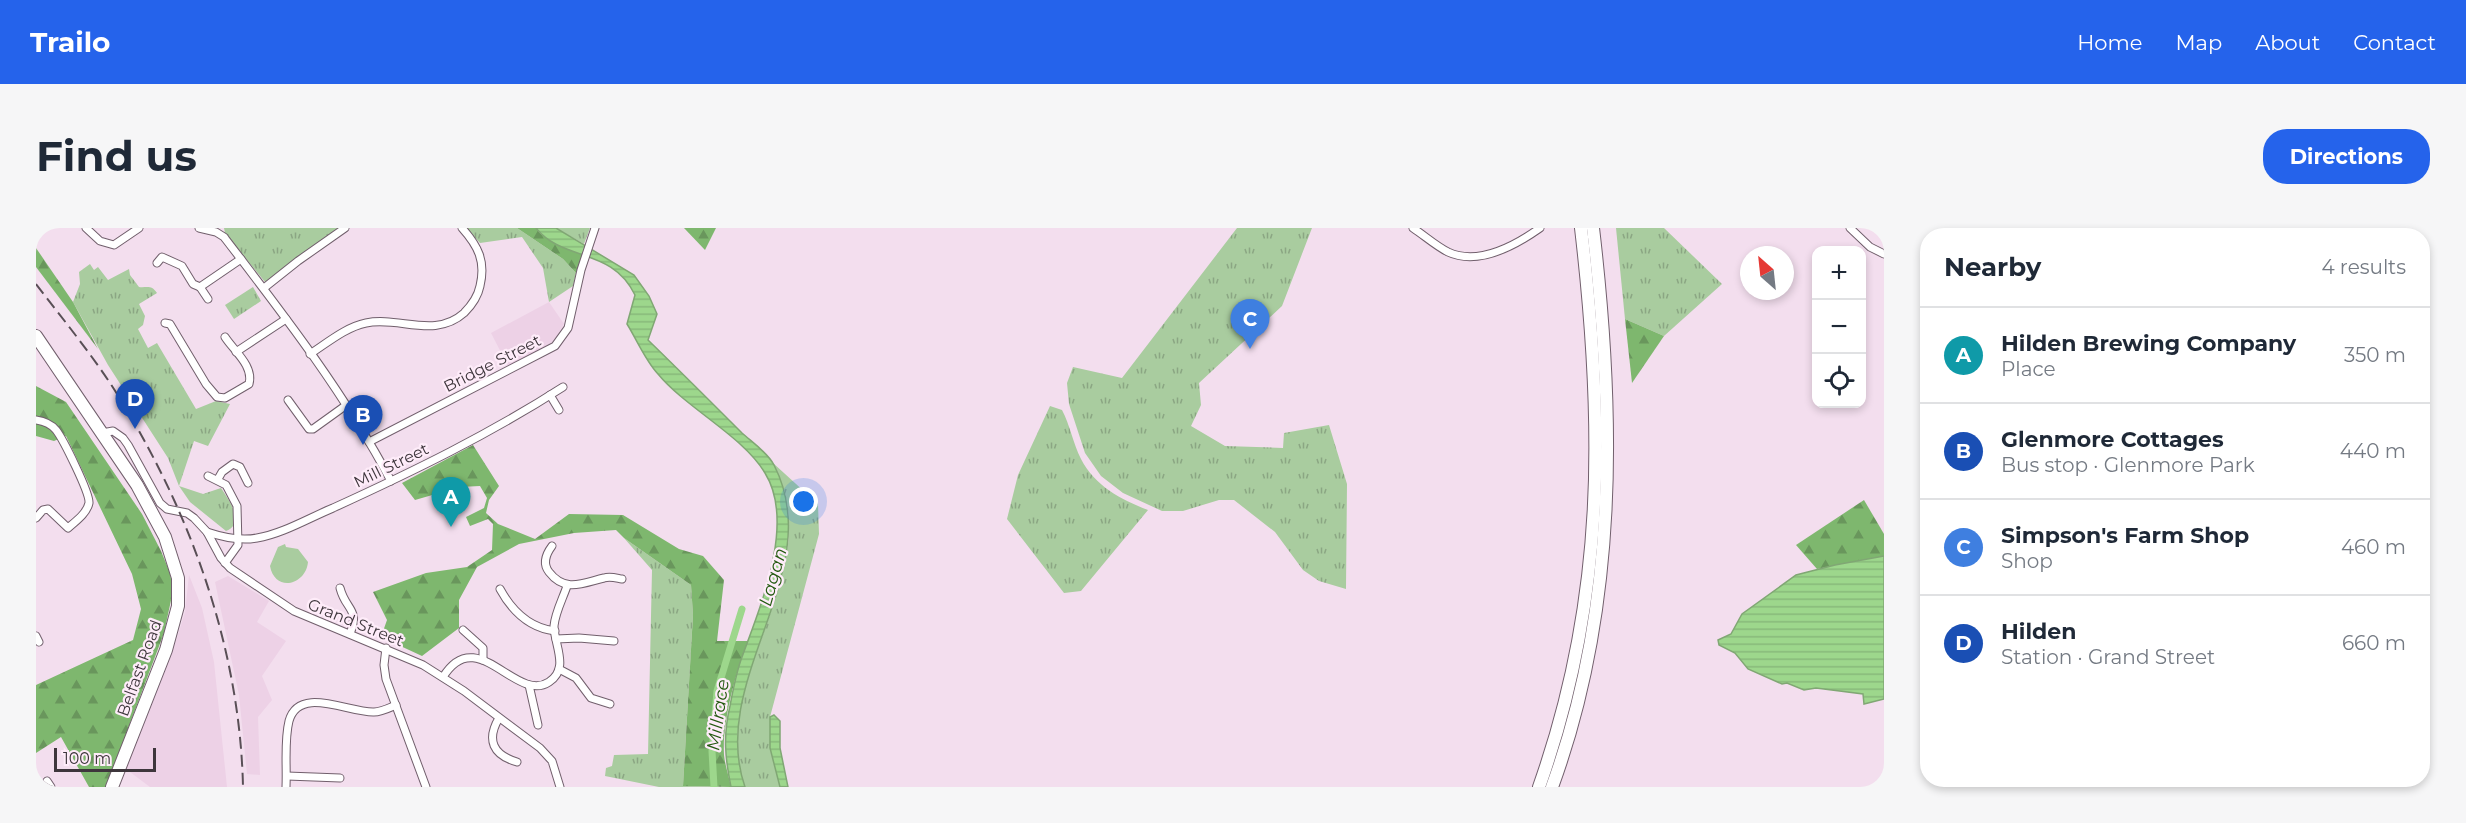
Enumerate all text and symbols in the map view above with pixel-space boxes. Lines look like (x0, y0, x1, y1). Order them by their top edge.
text: Trailo (30, 25, 110, 59)
text: Home (2077, 30, 2142, 55)
text: Map (2175, 30, 2222, 55)
text: About (2255, 30, 2320, 55)
text: Contact (2353, 30, 2436, 55)
button: Directions (2263, 129, 2430, 184)
text: Find us (36, 130, 197, 182)
north arrow (1740, 246, 1794, 300)
map controls (1812, 246, 1866, 408)
button: + (1812, 246, 1866, 300)
text: Nearby (1944, 251, 2041, 283)
text: 4 results (2321, 255, 2406, 279)
pin: C (1230, 300, 1270, 349)
button: − (1812, 300, 1866, 354)
text: Hilden Brewing Company (2001, 330, 2296, 357)
street label: Bridge Street (440, 331, 545, 396)
text: A (1956, 343, 1971, 367)
text: 350 m (2344, 343, 2406, 367)
button: locate (1812, 354, 1866, 408)
text: Place (2001, 357, 2056, 381)
pin: D (116, 380, 154, 429)
pin: B (344, 396, 382, 445)
text: Glenmore Cottages (2001, 426, 2224, 453)
street label: Mill Street (351, 439, 432, 492)
text: B (1956, 439, 1971, 463)
text: 440 m (2340, 439, 2406, 463)
text: Bus stop · Glenmore Park (2001, 453, 2255, 477)
pin: A (432, 478, 470, 527)
your location (789, 487, 818, 516)
text: Simpson's Farm Shop (2001, 522, 2249, 549)
text: C (1956, 535, 1971, 559)
text: 460 m (2341, 535, 2406, 559)
water label: Lagan (754, 545, 792, 609)
text: Shop (2001, 549, 2053, 573)
street label: Grand Street (305, 595, 407, 651)
street label: Belfast Road (113, 617, 166, 719)
text: Hilden (2001, 618, 2076, 645)
text: D (1955, 631, 1972, 655)
text: 660 m (2342, 631, 2406, 655)
text: Station · Grand Street (2001, 645, 2215, 669)
water label: Millrace (702, 678, 734, 752)
scale bar (54, 745, 156, 772)
text: 100 m (63, 749, 111, 768)

